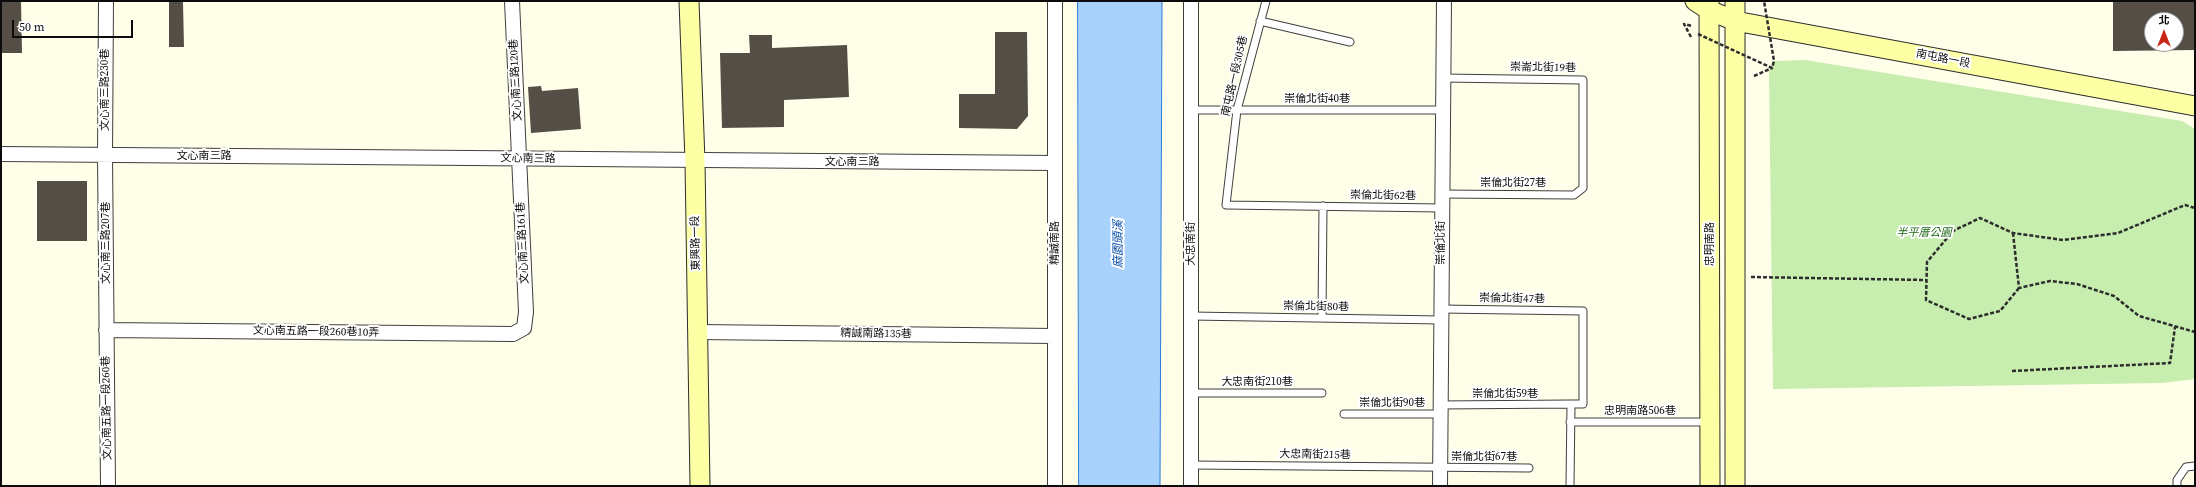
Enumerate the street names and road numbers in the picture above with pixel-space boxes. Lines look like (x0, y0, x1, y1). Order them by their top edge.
street label: 南屯路一段305巷 (1219, 34, 1251, 118)
street label: 文心南三路120巷 (507, 38, 525, 122)
street label: 南屯路一段 (1915, 47, 1971, 71)
street label: 文心南三路230巷 (98, 49, 112, 131)
street label: 崇崙北街19巷 (1510, 61, 1576, 75)
street label: 崇倫北街40巷 (1284, 92, 1350, 106)
street label: 文心南三路 (177, 149, 231, 163)
street label: 文心南三路 (500, 152, 556, 166)
street label: 文心南三路 (825, 155, 879, 169)
street label: 崇倫北街27巷 (1480, 176, 1546, 190)
street label: 崇倫北街62巷 (1350, 189, 1416, 203)
street label: 文心南三路161巷 (514, 201, 532, 285)
street label: 文心南三路207巷 (99, 202, 113, 284)
street label: 東興路一段 (689, 215, 703, 271)
street label: 精誠南路 (1048, 221, 1062, 265)
street label: 崇倫北街 (1434, 221, 1448, 265)
street label: 大忠南街 (1184, 222, 1198, 266)
street label: 忠明南路 (1703, 222, 1717, 266)
street label: 崇倫北街47巷 (1479, 292, 1545, 306)
street label: 崇倫北街80巷 (1283, 300, 1349, 314)
street label: 文心南五路一段260巷10弄 (253, 324, 379, 340)
street label: 精誠南路135巷 (840, 327, 912, 341)
street label: 文心南五路一段260巷 (99, 356, 115, 460)
street label: 大忠南街210巷 (1221, 375, 1293, 389)
street label: 崇倫北街59巷 (1472, 387, 1538, 401)
street label: 崇倫北街90巷 (1359, 396, 1425, 410)
street label: 忠明南路506巷 (1604, 404, 1676, 418)
street label: 大忠南街215巷 (1279, 448, 1351, 462)
street label: 崇倫北街67巷 (1451, 450, 1517, 464)

